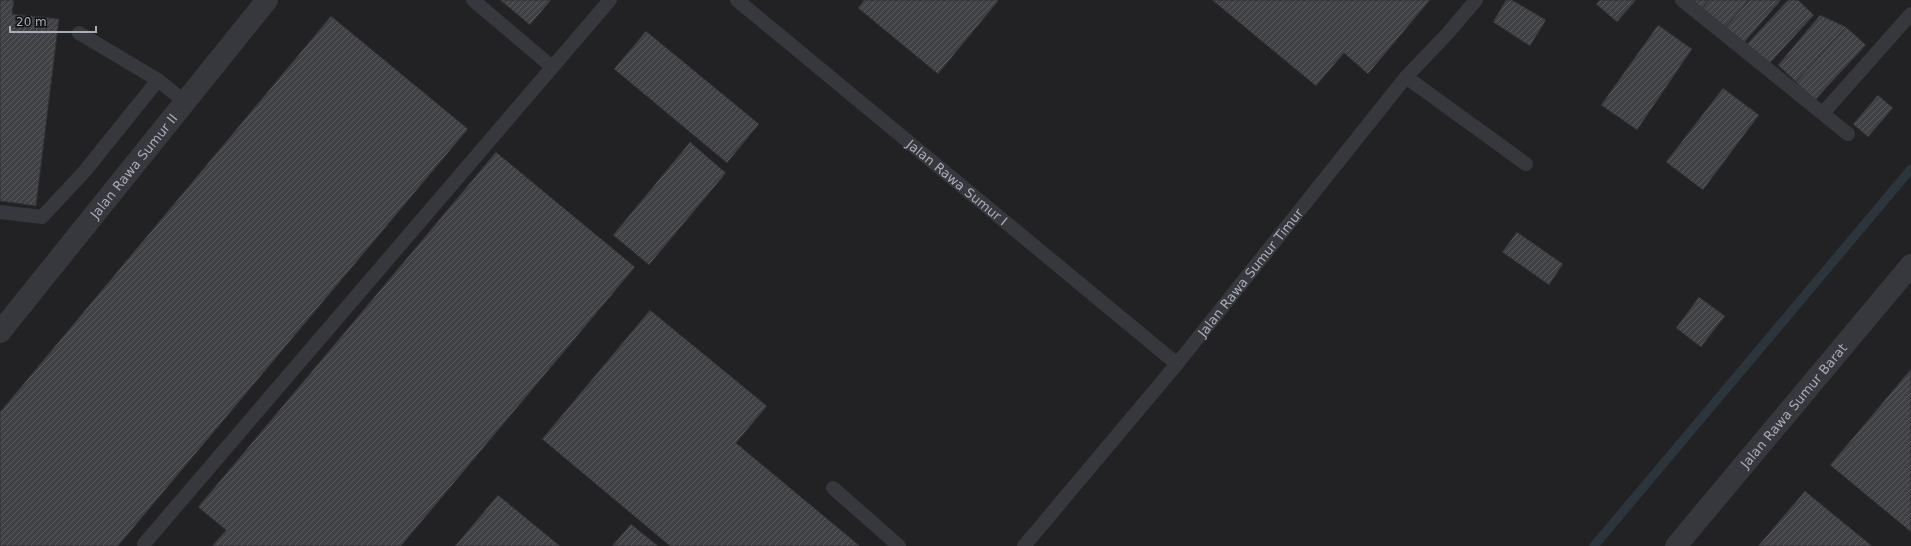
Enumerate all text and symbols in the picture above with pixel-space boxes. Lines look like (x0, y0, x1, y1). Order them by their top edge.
scale bar (10, 8, 96, 34)
text: 20 m (16, 15, 47, 29)
street label: Jalan Rawa Sumur II (86, 111, 180, 222)
street label: Jalan Rawa Sumur I (903, 136, 1011, 228)
street label: Jalan Rawa Sumur Timur (1194, 205, 1306, 340)
street label: Jalan Rawa Sumur Barat (1736, 340, 1850, 472)

